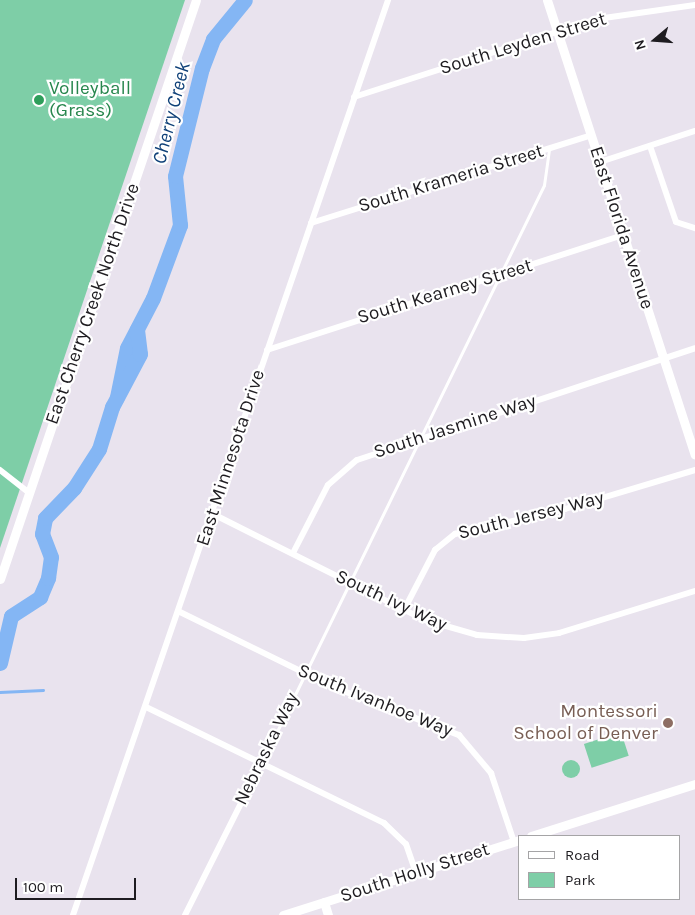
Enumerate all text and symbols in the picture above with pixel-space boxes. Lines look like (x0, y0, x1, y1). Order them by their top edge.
street label: South Leyden Street (437, 8, 609, 80)
north arrow (630, 15, 680, 65)
text: N (631, 37, 650, 52)
water label: Cherry Creek (147, 59, 195, 167)
place label: Volleyball (Grass) (49, 78, 131, 122)
marker: Volleyball (Grass) (33, 94, 45, 106)
street label: South Krameria Street (356, 140, 546, 218)
street label: East Florida Avenue (584, 144, 658, 312)
street label: East Cherry Creek North Drive (41, 180, 145, 428)
street label: South Kearney Street (355, 255, 535, 329)
street label: East Minnesota Drive (192, 367, 270, 549)
street label: South Jasmine Way (371, 390, 539, 464)
street label: South Jersey Way (456, 487, 606, 545)
street label: South Ivy Way (332, 565, 450, 637)
street label: South Ivanhoe Way (294, 660, 456, 742)
street label: Nebraska Way (230, 689, 304, 809)
place label: Montessori School of Denver (513, 701, 658, 745)
marker: Montessori School of Denver (662, 717, 674, 729)
legend (518, 835, 680, 900)
street label: South Holly Street (337, 838, 493, 908)
text: Road (565, 846, 600, 864)
scale bar (18, 868, 139, 900)
text: Park (565, 871, 595, 889)
text: 100 m (23, 878, 63, 896)

